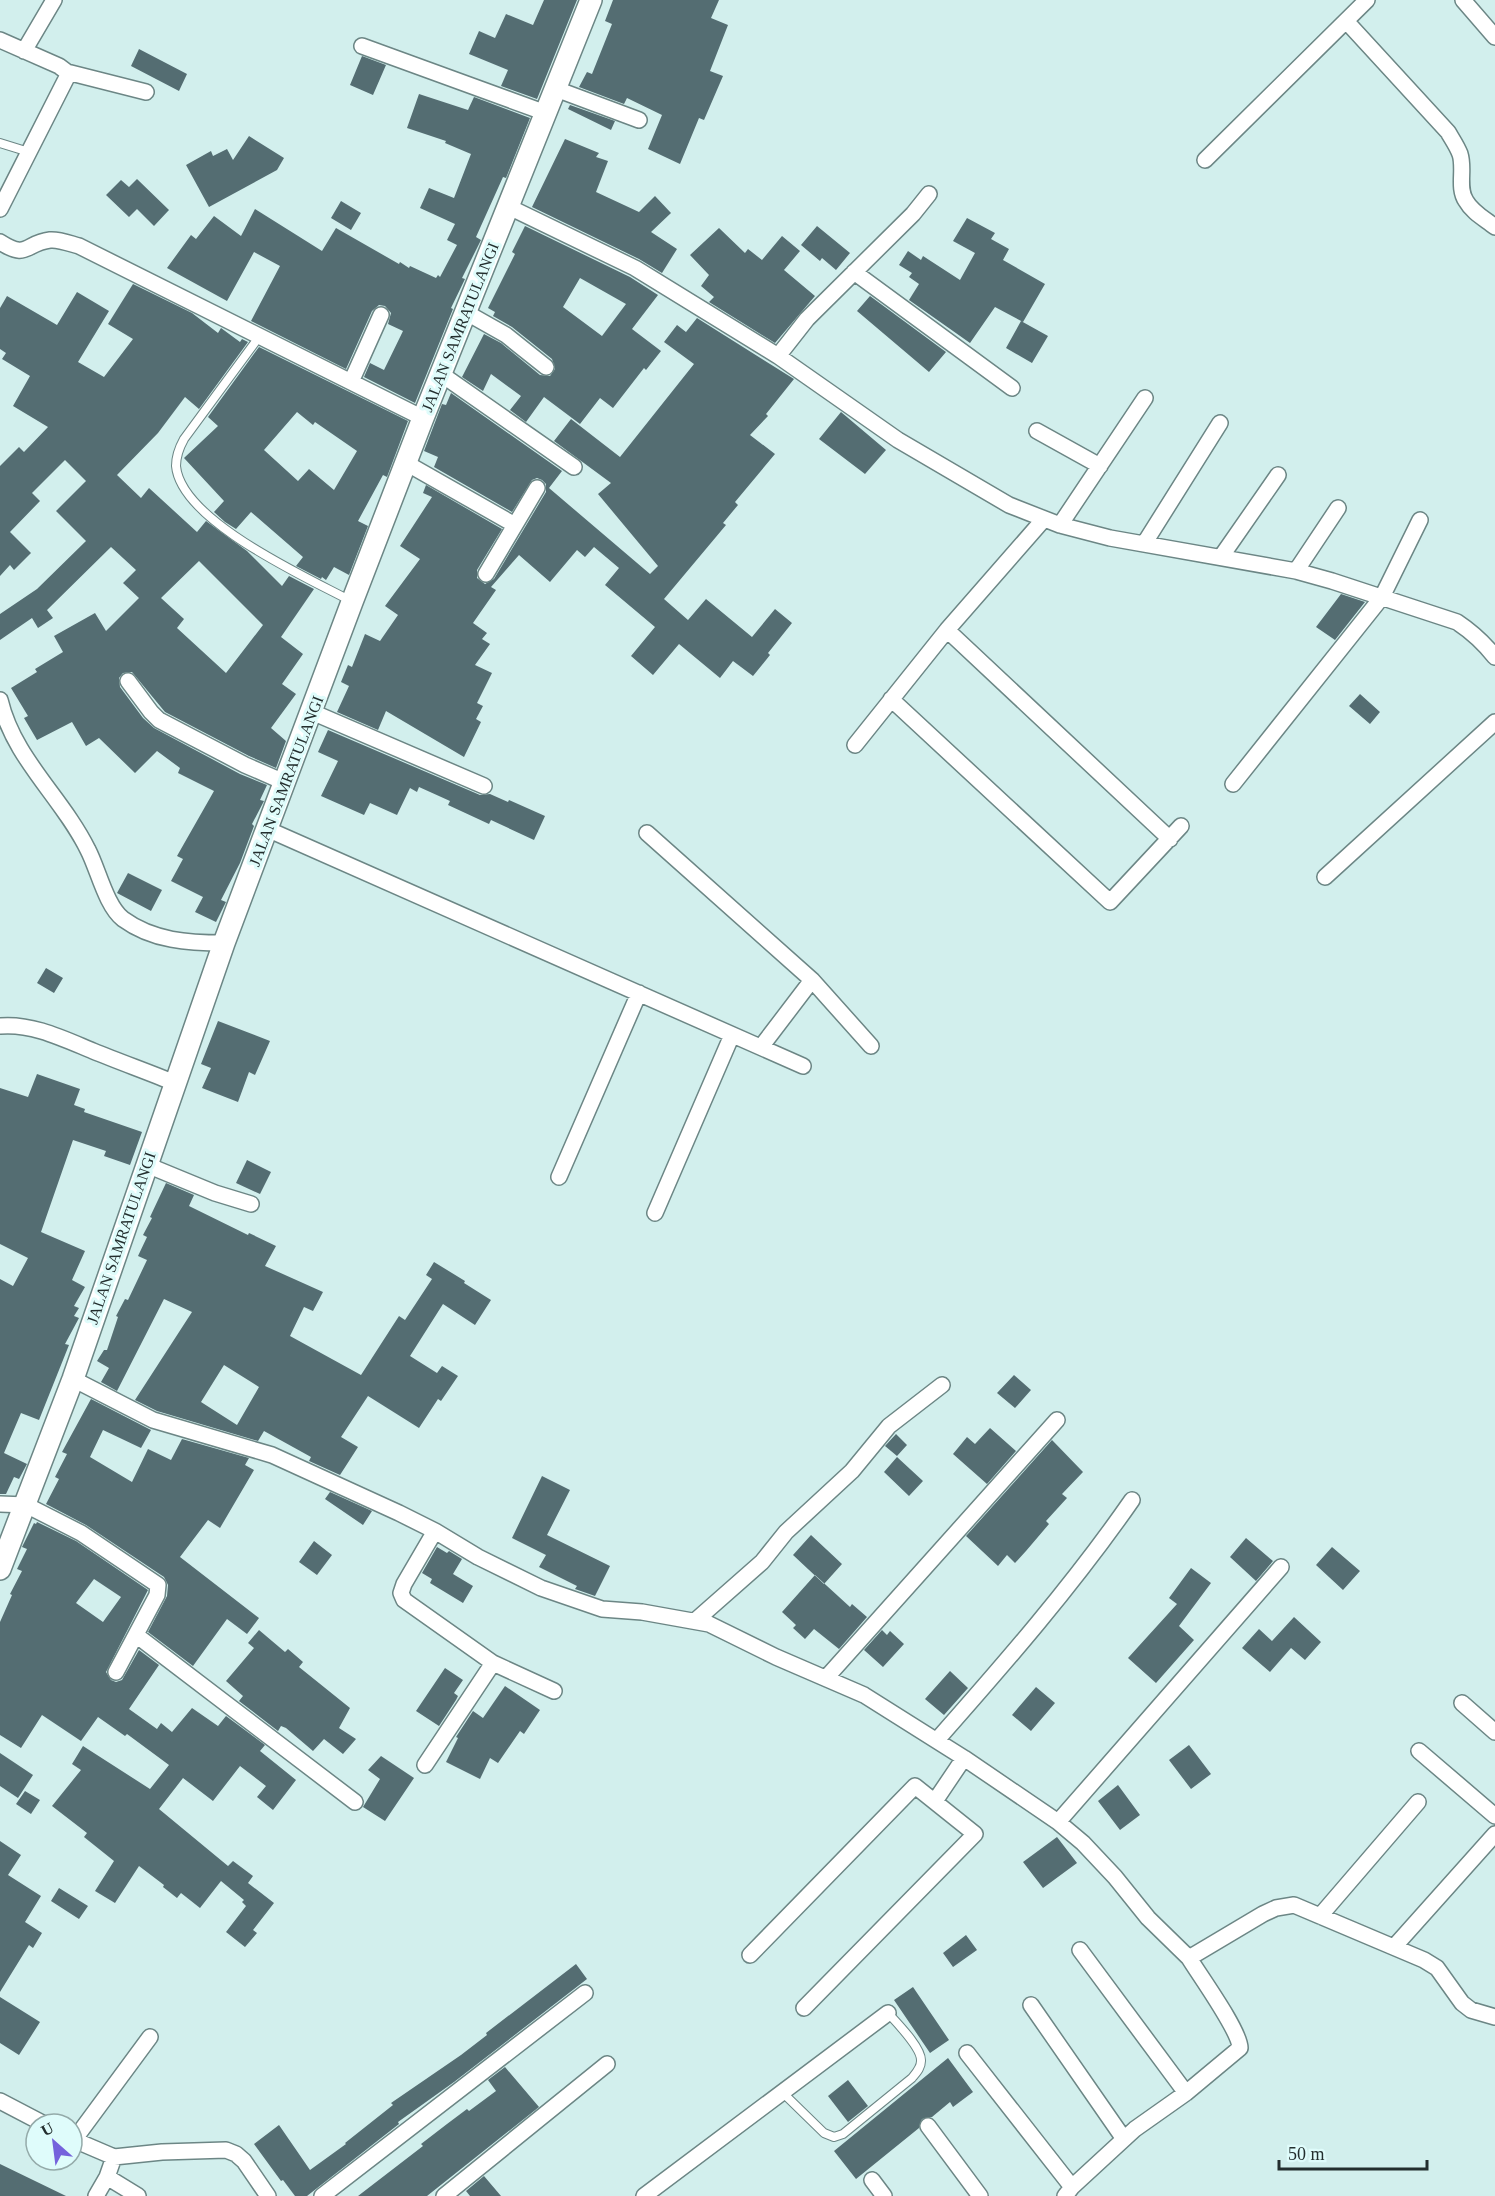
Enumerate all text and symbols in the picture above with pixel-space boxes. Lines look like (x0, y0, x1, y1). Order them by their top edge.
street label: JALAN SAMRATULANGI (418, 240, 502, 414)
street label: JALAN SAMRATULANGI (246, 694, 326, 868)
street label: JALAN SAMRATULANGI (84, 1150, 158, 1326)
north arrow (24, 2112, 84, 2172)
text: U (38, 2119, 57, 2139)
scale bar (1279, 2133, 1428, 2171)
text: 50 m (1288, 2144, 1325, 2164)

